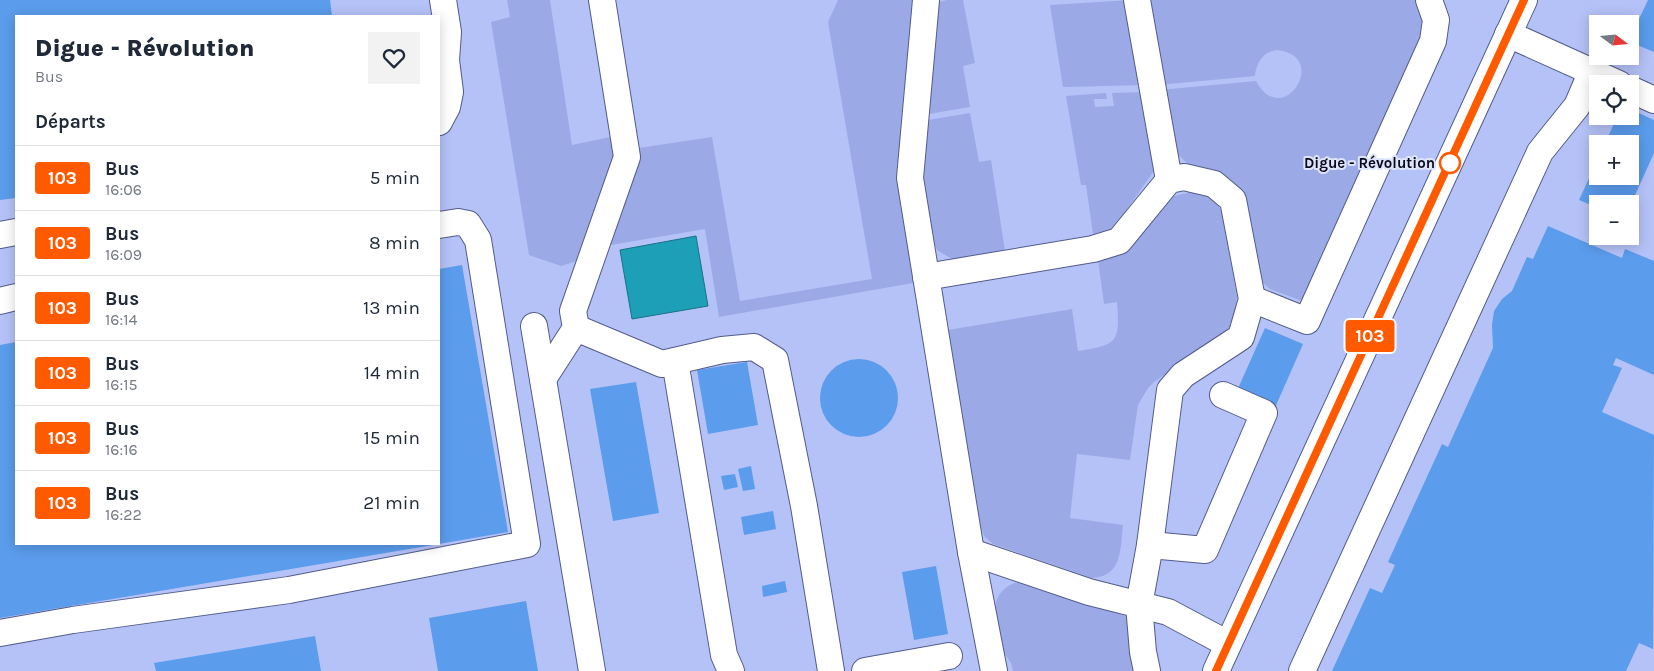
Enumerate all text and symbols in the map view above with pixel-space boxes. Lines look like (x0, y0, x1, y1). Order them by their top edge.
north arrow (1589, 15, 1639, 65)
map controls (1589, 15, 1639, 245)
button: heart (368, 32, 420, 84)
text: Digue - Révolution (35, 34, 254, 62)
text: Bus (35, 67, 63, 86)
button: locate (1589, 75, 1639, 125)
text: Départs (35, 111, 106, 133)
button: + (1589, 135, 1639, 185)
marker: Digue - Révolution (1439, 152, 1461, 174)
place label: Digue - Révolution (1304, 154, 1435, 172)
text: Bus (105, 158, 139, 180)
text: 103 (48, 167, 77, 189)
text: 5 min (370, 167, 420, 189)
text: 16:06 (105, 180, 142, 199)
button: − (1589, 195, 1639, 245)
text: Bus (105, 223, 139, 245)
text: 103 (48, 232, 77, 254)
text: 8 min (369, 232, 420, 254)
text: 16:09 (105, 245, 142, 264)
text: Bus (105, 288, 139, 310)
text: 103 (48, 297, 77, 319)
text: 13 min (363, 297, 420, 319)
text: 16:14 (105, 310, 137, 329)
line badge: 103 (1341, 320, 1399, 352)
text: 103 (1356, 325, 1385, 347)
text: Bus (105, 353, 139, 375)
text: 103 (48, 362, 77, 384)
text: 14 min (364, 362, 420, 384)
text: 16:15 (105, 375, 137, 394)
text: Bus (105, 418, 139, 440)
text: 103 (48, 427, 77, 449)
text: 15 min (364, 427, 420, 449)
text: 16:16 (105, 440, 138, 459)
text: Bus (105, 483, 139, 505)
text: 103 (48, 492, 77, 514)
text: 21 min (363, 492, 420, 514)
text: 16:22 (105, 505, 142, 524)

